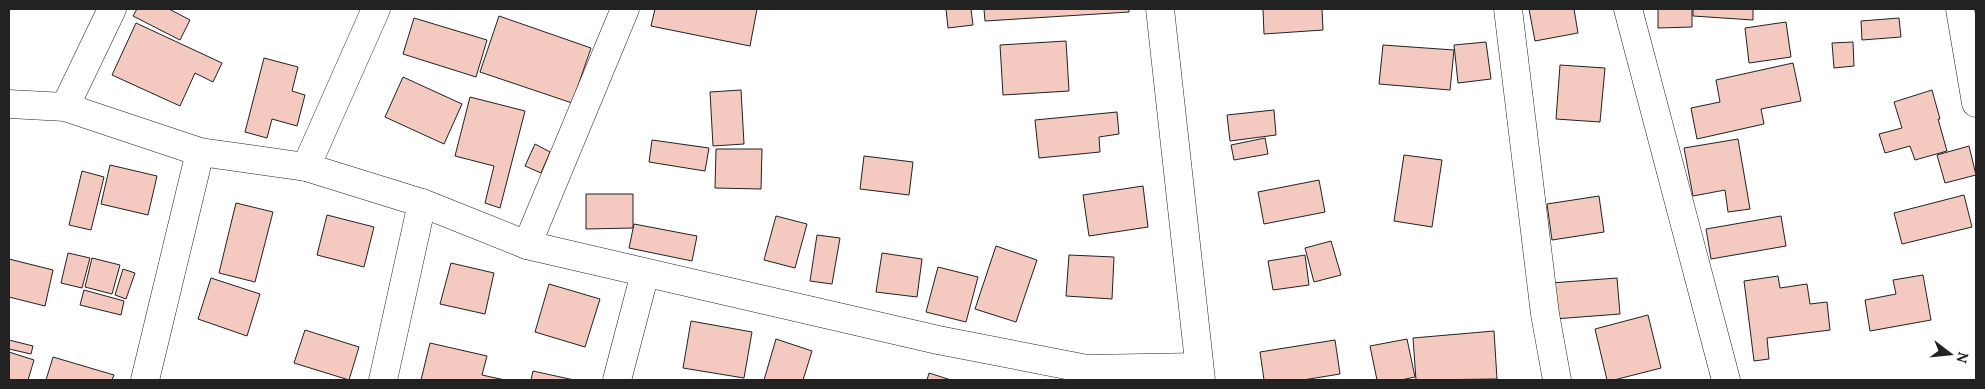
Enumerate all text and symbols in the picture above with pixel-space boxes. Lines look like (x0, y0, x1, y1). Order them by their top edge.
north arrow (1925, 329, 1975, 379)
text: N (1952, 350, 1973, 365)

